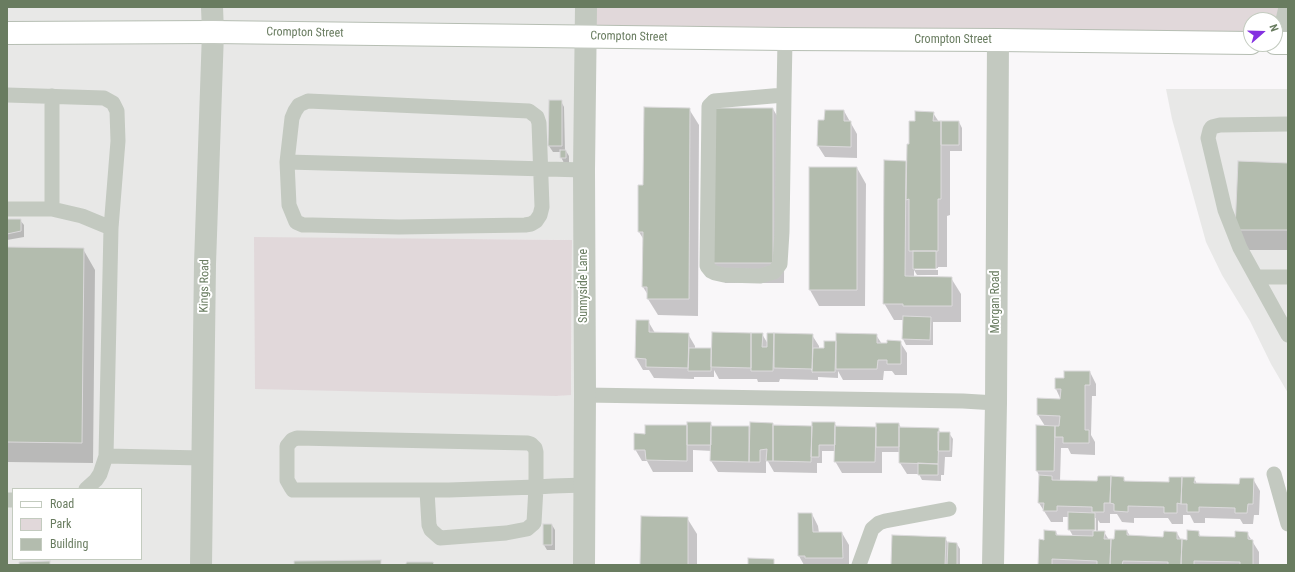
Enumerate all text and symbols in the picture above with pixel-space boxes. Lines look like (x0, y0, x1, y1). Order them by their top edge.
north arrow (1243, 12, 1283, 52)
text: N (1267, 23, 1281, 33)
street label: Crompton Street (266, 25, 344, 41)
street label: Crompton Street (590, 29, 668, 45)
street label: Crompton Street (914, 33, 992, 47)
street label: Sunnyside Lane (577, 249, 591, 323)
street label: Kings Road (197, 259, 213, 313)
street label: Morgan Road (989, 271, 1003, 333)
legend (12, 488, 142, 560)
text: Road (50, 497, 74, 511)
text: Park (50, 517, 71, 531)
text: Building (50, 537, 88, 551)

